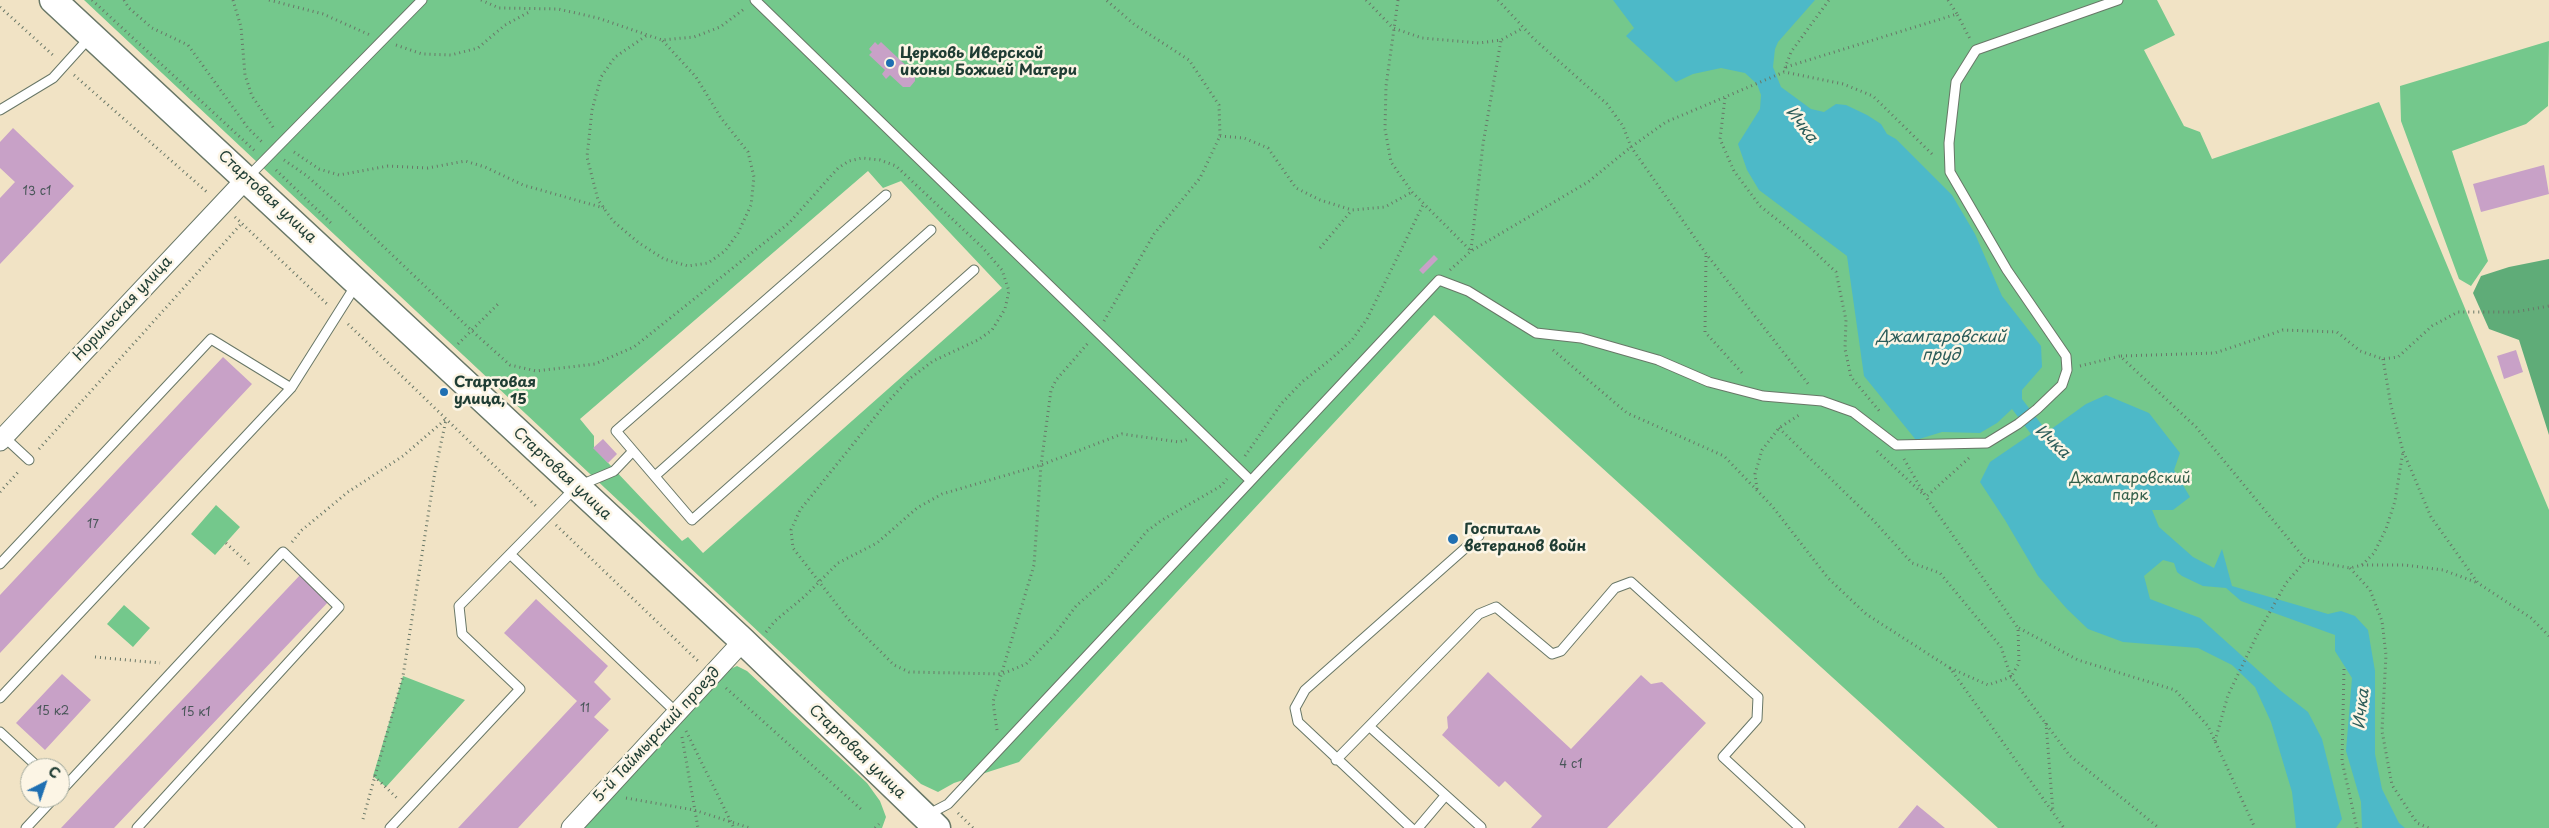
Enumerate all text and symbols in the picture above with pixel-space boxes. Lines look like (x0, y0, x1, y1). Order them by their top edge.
place label: Церковь Иверской иконы Божией Матери (900, 45, 1077, 80)
marker: Церковь Иверской иконы Божией Матери (884, 57, 896, 69)
water label: Ичка (1781, 103, 1821, 147)
street label: Стартовая улица (214, 147, 320, 247)
house number: 13 с1 (23, 185, 51, 199)
street label: Норильская улица (70, 253, 176, 365)
water label: Джамгаровский пруд (1876, 328, 2006, 366)
place label: Стартовая улица, 15 (454, 374, 536, 409)
marker: Стартовая улица, 15 (438, 386, 450, 398)
water label: Ичка (2031, 421, 2073, 463)
street label: Стартовая улица (509, 424, 615, 524)
park label: Джамгаровский парк (2069, 470, 2191, 505)
house number: 17 (87, 518, 99, 532)
place label: Госпиталь ветеранов войн (1464, 521, 1586, 556)
marker: Госпиталь ветеранов войн (1446, 532, 1460, 546)
street label: 5-й Таймырский проезд (590, 664, 724, 806)
water label: Ичка (2350, 688, 2374, 730)
street label: Стартовая улица (805, 701, 909, 803)
house number: 11 (580, 702, 590, 716)
house number: 15 к2 (37, 705, 69, 719)
house number: 15 к1 (181, 706, 211, 720)
north arrow (20, 758, 70, 808)
house number: 4 с1 (1559, 758, 1583, 772)
text: С (44, 761, 65, 783)

